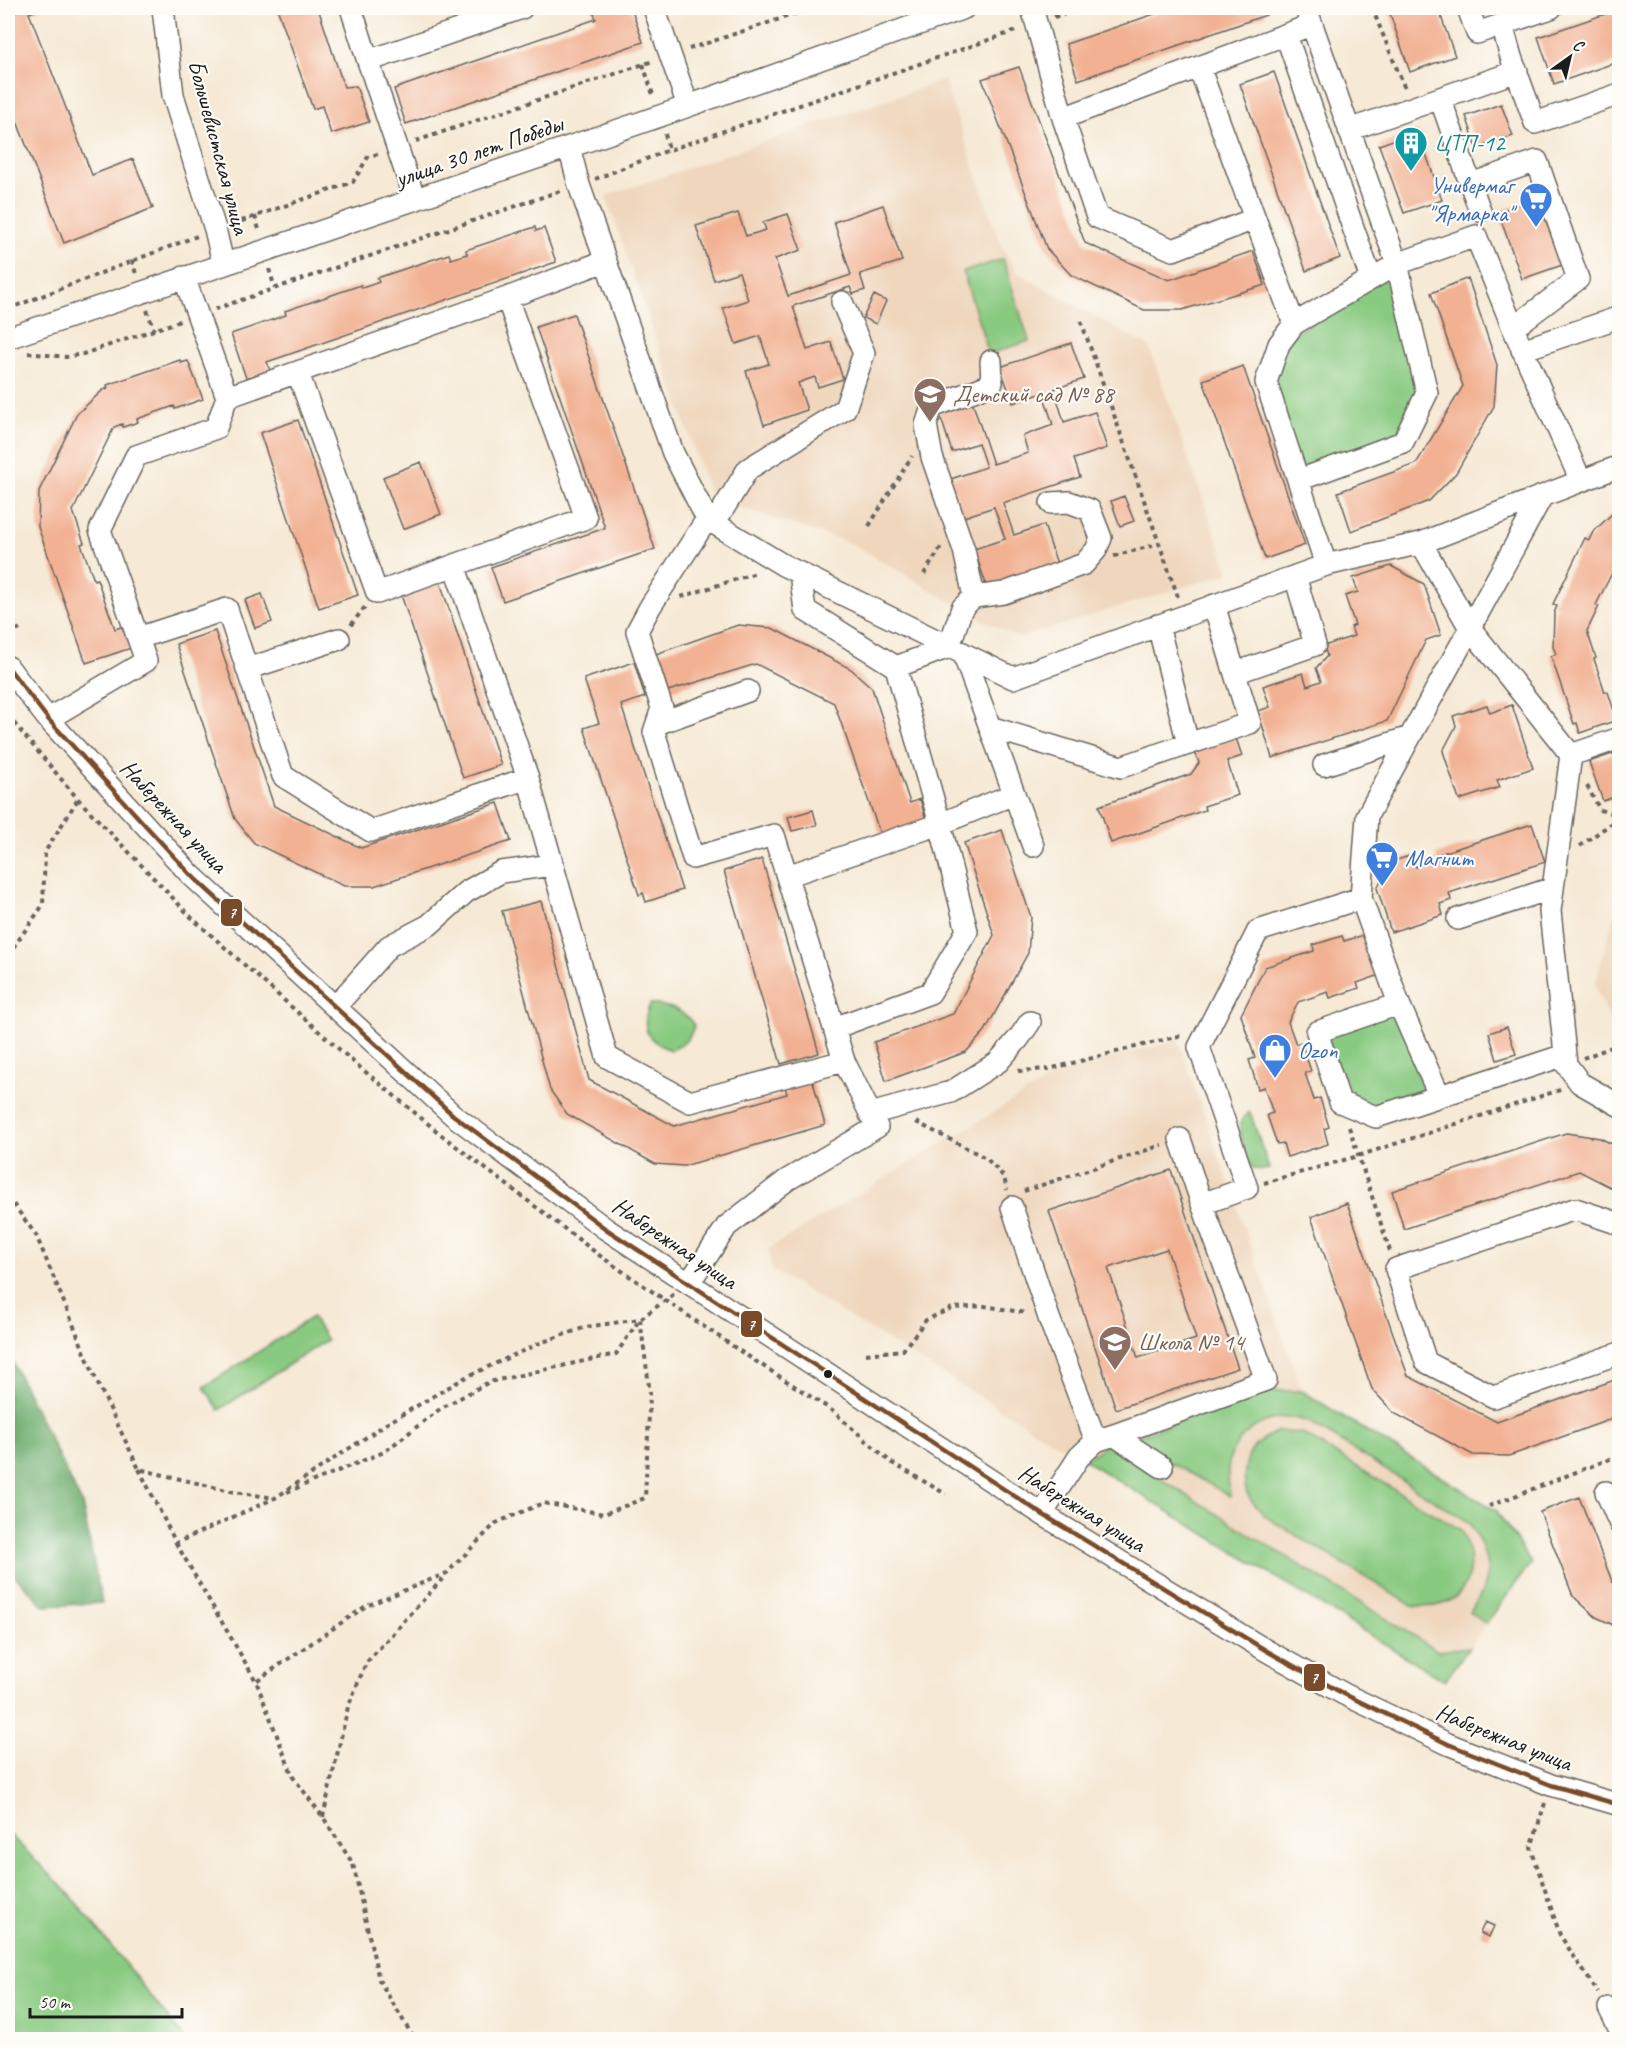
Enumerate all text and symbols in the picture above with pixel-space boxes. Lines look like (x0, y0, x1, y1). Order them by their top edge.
north arrow (1540, 27, 1600, 87)
text: С (1569, 35, 1588, 57)
street label: Большевистская улица (181, 57, 257, 239)
street label: улица 30 лет Победы (389, 108, 569, 194)
building icon: ЦТП-12 (1393, 125, 1429, 172)
place label: ЦТП-12 (1434, 128, 1507, 158)
place label: Универмаг "Ярмарка" (1427, 170, 1518, 228)
supermarket icon: Универмаг "Ярмарка" (1518, 181, 1554, 228)
school or university icon: Детский сад № 88 (912, 376, 948, 423)
place label: Детский сад № 88 (953, 379, 1116, 409)
street label: Набережная улица (114, 753, 235, 880)
supermarket icon: Магнит (1364, 840, 1400, 887)
place label: Магнит (1405, 843, 1474, 873)
line badge: 7 (220, 898, 243, 927)
text: 7 (228, 903, 237, 923)
shop icon: Ozon (1257, 1032, 1293, 1079)
place label: Ozon (1298, 1035, 1338, 1065)
street label: Набережная улица (607, 1190, 744, 1296)
line badge: 7 (740, 1310, 763, 1338)
text: 7 (747, 1315, 756, 1335)
school or university icon: Школа № 14 (1097, 1324, 1133, 1371)
place label: Школа № 14 (1138, 1327, 1246, 1357)
unlabelled marker (822, 1368, 834, 1380)
street label: Набережная улица (1013, 1457, 1152, 1560)
line badge: 7 (1303, 1663, 1326, 1692)
text: 7 (1310, 1668, 1319, 1688)
street label: Набережная улица (1432, 1696, 1578, 1778)
scale bar (30, 1981, 182, 2019)
text: 50 m (39, 1991, 72, 2013)

